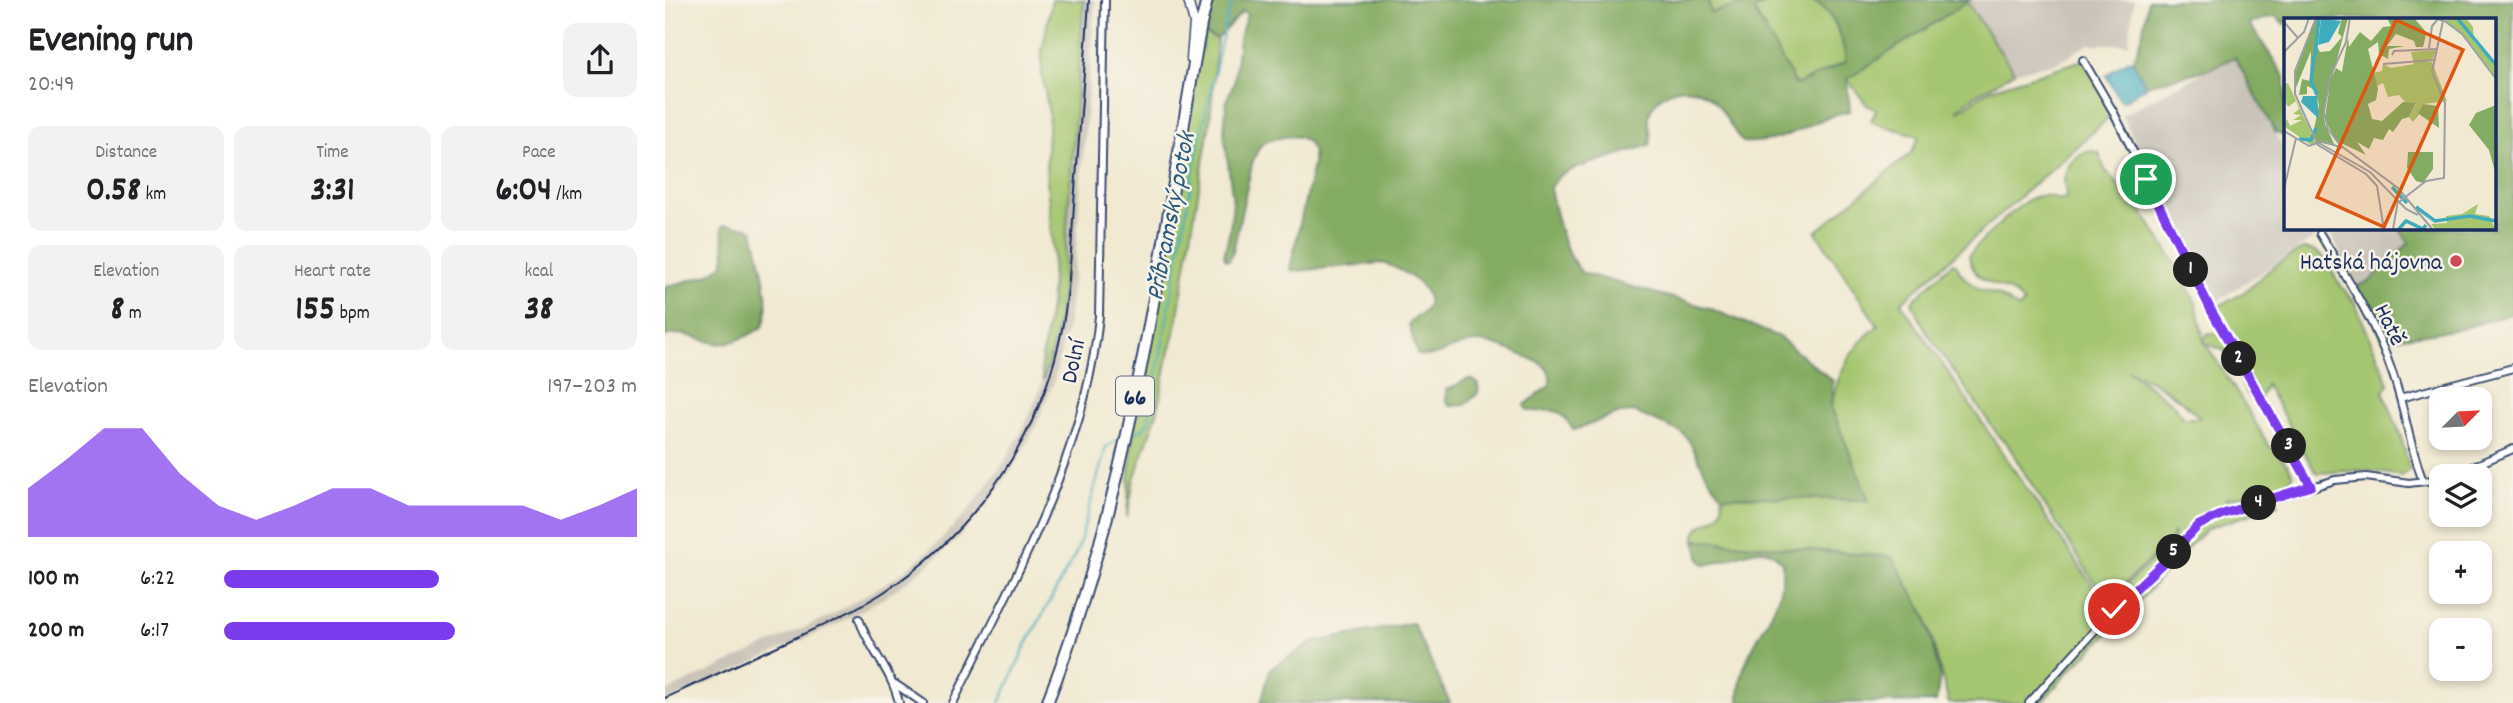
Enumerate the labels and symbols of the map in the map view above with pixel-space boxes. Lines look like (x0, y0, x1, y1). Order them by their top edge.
inset map (2284, 18, 2495, 229)
water label: Příbramský potok (1138, 127, 1207, 304)
pin (2116, 149, 2176, 209)
place label: Haťská hájovna (2300, 247, 2443, 281)
pin: 1 (2173, 252, 2209, 288)
marker: Haťská hájovna (2448, 253, 2464, 269)
street label: Hatě (2364, 299, 2413, 352)
street label: Dolní (1054, 335, 1096, 387)
pin: 2 (2221, 342, 2257, 376)
road number: 66 (1116, 376, 1154, 416)
north arrow (2429, 387, 2492, 450)
pin: 3 (2271, 428, 2307, 464)
pin: 4 (2241, 486, 2277, 520)
pin: 5 (2157, 534, 2191, 570)
pin (2084, 579, 2144, 639)

